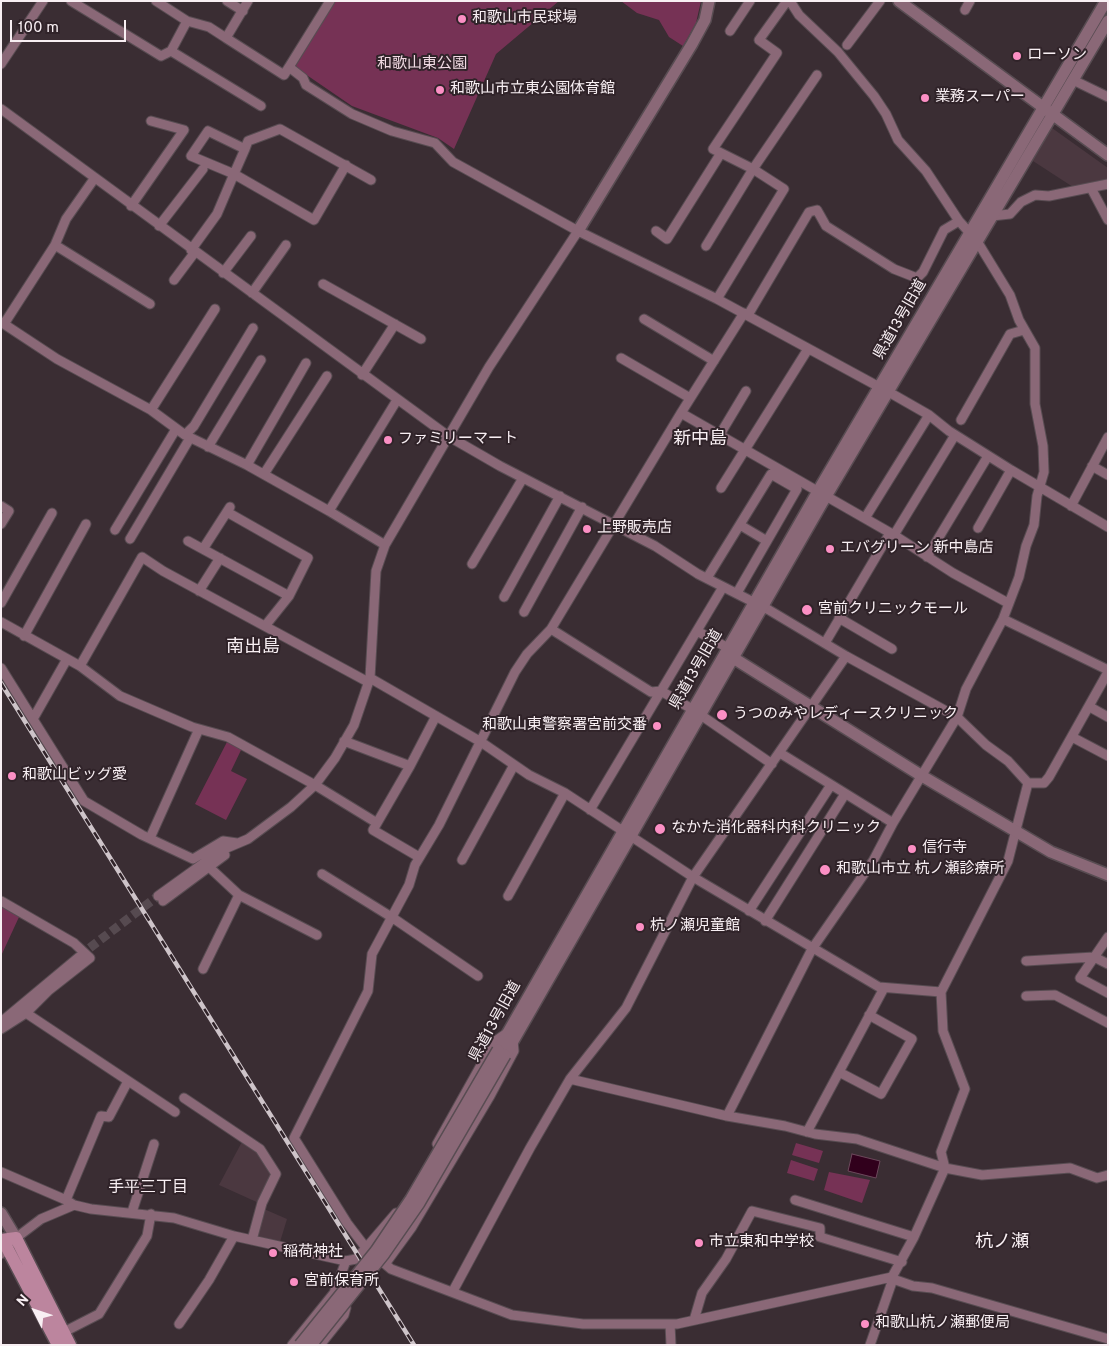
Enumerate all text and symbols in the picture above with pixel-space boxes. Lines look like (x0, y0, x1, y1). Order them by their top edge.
scale bar (12, 10, 129, 42)
place label: 和歌山市民球場 (472, 10, 577, 28)
marker: 和歌山市民球場 (456, 13, 468, 25)
text: 100 m (18, 19, 59, 38)
place label: ローソン (1027, 47, 1087, 65)
marker: ローソン (1011, 50, 1023, 62)
park label: 和歌山東公園 (377, 56, 467, 74)
place label: 和歌山市立東公園体育館 (450, 81, 615, 99)
marker: 和歌山市立東公園体育館 (434, 84, 446, 96)
place label: 業務スーパー (935, 89, 1025, 107)
marker: 業務スーパー (919, 92, 931, 104)
street label: 県道13号旧道 (871, 277, 931, 363)
district label: 新中島 (673, 429, 727, 451)
place label: ファミリーマート (398, 431, 518, 449)
marker: ファミリーマート (382, 434, 394, 446)
place label: 上野販売店 (597, 520, 672, 538)
marker: 上野販売店 (581, 523, 593, 535)
place label: エバグリーン 新中島店 (840, 540, 994, 558)
marker: エバグリーン 新中島店 (824, 543, 836, 555)
place label: 宮前クリニックモール (818, 601, 968, 619)
marker: 宮前クリニックモール (800, 603, 814, 617)
street label: 県道13号旧道 (667, 627, 727, 713)
district label: 南出島 (226, 637, 280, 659)
place label: うつのみやレディースクリニック (733, 706, 958, 724)
marker: うつのみやレディースクリニック (715, 708, 729, 722)
place label: 和歌山東警察署宮前交番 (482, 717, 647, 735)
marker: 和歌山東警察署宮前交番 (651, 720, 663, 732)
place label: 和歌山ビッグ愛 (22, 767, 127, 785)
marker: 和歌山ビッグ愛 (6, 770, 18, 782)
place label: なかた消化器科内科クリニック (671, 820, 881, 838)
marker: なかた消化器科内科クリニック (653, 822, 667, 836)
place label: 信行寺 (922, 840, 967, 858)
marker: 信行寺 (906, 843, 918, 855)
place label: 和歌山市立 杭ノ瀬診療所 (836, 861, 1005, 879)
marker: 和歌山市立 杭ノ瀬診療所 (818, 863, 832, 877)
place label: 杭ノ瀬児童館 (650, 918, 740, 936)
marker: 杭ノ瀬児童館 (634, 921, 646, 933)
street label: 県道13号旧道 (466, 978, 526, 1066)
district label: 手平三丁目 (108, 1179, 188, 1199)
district label: 杭ノ瀬 (975, 1232, 1029, 1254)
place label: 市立東和中学校 (709, 1234, 814, 1252)
marker: 市立東和中学校 (693, 1237, 705, 1249)
place label: 稲荷神社 (283, 1244, 343, 1262)
marker: 稲荷神社 (267, 1247, 279, 1259)
place label: 宮前保育所 (304, 1273, 379, 1291)
marker: 宮前保育所 (288, 1276, 300, 1288)
north arrow (10, 1286, 60, 1336)
text: N (14, 1291, 33, 1310)
place label: 和歌山杭ノ瀬郵便局 (875, 1315, 1010, 1333)
marker: 和歌山杭ノ瀬郵便局 (859, 1318, 871, 1330)

